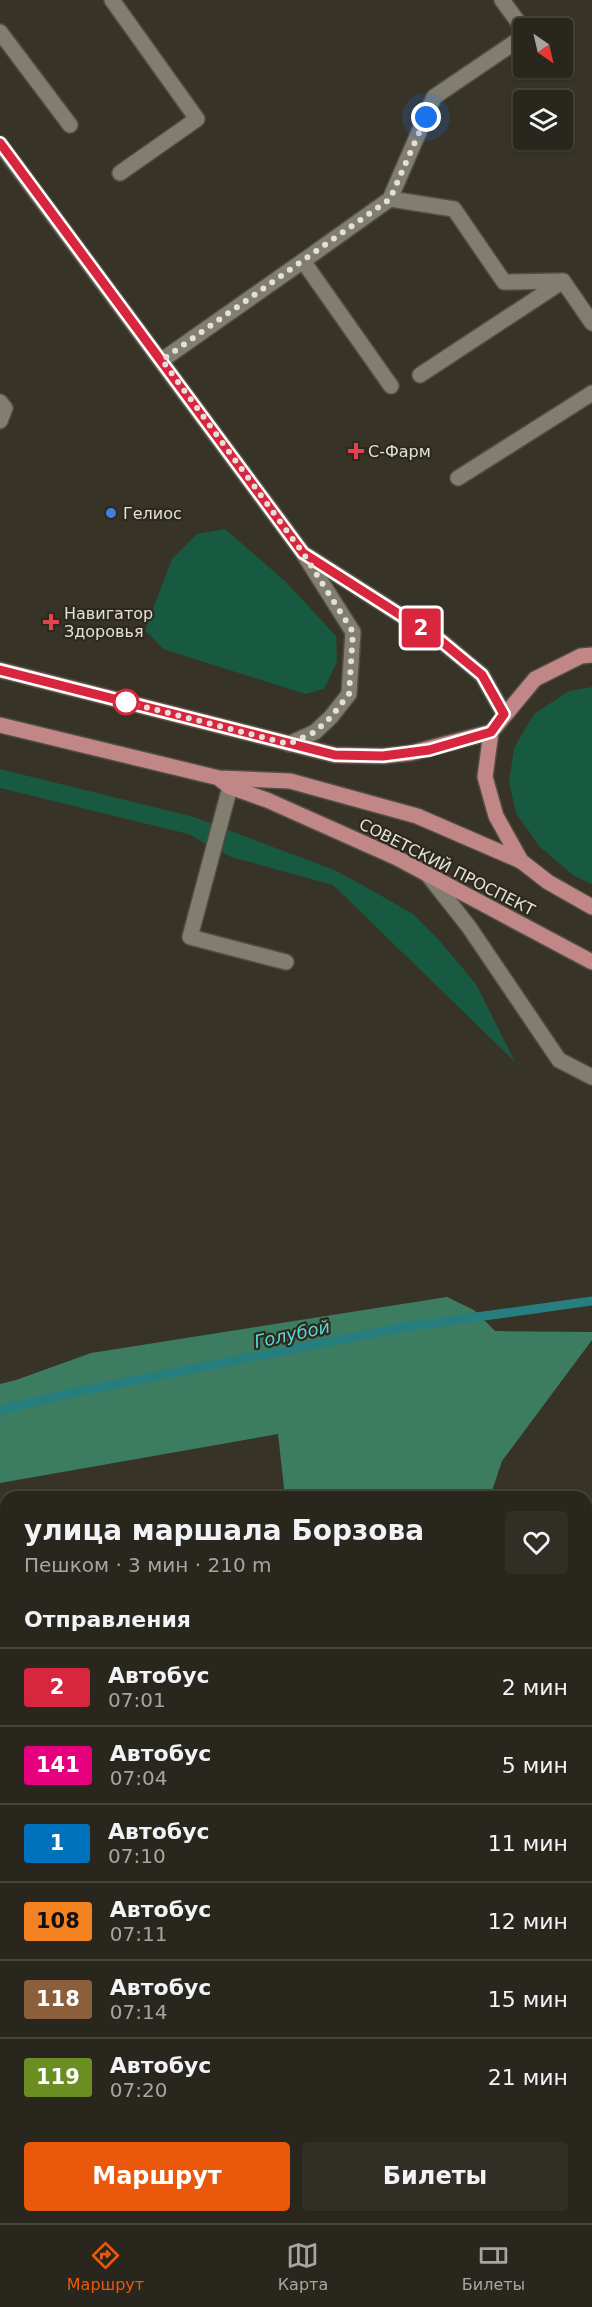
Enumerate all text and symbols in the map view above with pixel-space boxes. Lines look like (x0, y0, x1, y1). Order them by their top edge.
north arrow (513, 18, 573, 78)
map controls (513, 18, 573, 150)
button: layers (513, 90, 573, 150)
your location (411, 102, 441, 132)
place label: С-Фарм (368, 442, 431, 461)
marker: С-Фарм (349, 444, 363, 458)
place label: Гелиос (123, 504, 182, 523)
marker: Гелиос (104, 506, 118, 520)
place label: Навигатор Здоровья (64, 604, 153, 641)
line badge: 2 (402, 608, 440, 648)
marker: Навигатор Здоровья (42, 613, 60, 631)
text: 2 (414, 616, 428, 640)
unlabelled marker (113, 689, 139, 715)
street label: СОВЕТСКИЙ ПРОСПЕКТ (356, 814, 538, 920)
water label: Голубой (252, 1316, 332, 1352)
button: heart (505, 1511, 568, 1574)
text: улица маршала Борзова (24, 1514, 424, 1547)
text: Пешком · 3 мин · 210 m (24, 1553, 271, 1577)
text: Отправления (24, 1607, 191, 1632)
text: Автобус (108, 1663, 210, 1688)
text: 2 (50, 1675, 64, 1699)
text: 2 мин (502, 1675, 568, 1700)
text: 07:01 (108, 1688, 166, 1712)
text: Автобус (110, 1741, 211, 1766)
text: 141 (36, 1753, 80, 1777)
text: 5 мин (502, 1753, 568, 1778)
text: 07:04 (110, 1766, 167, 1790)
text: Автобус (108, 1819, 210, 1844)
text: 1 (50, 1831, 64, 1855)
text: 11 мин (488, 1831, 568, 1856)
text: 07:10 (108, 1844, 166, 1868)
text: Автобус (110, 1897, 211, 1922)
text: 108 (36, 1909, 80, 1933)
text: 12 мин (488, 1909, 568, 1934)
text: 07:11 (110, 1922, 167, 1946)
text: Автобус (110, 1975, 211, 2000)
text: 118 (36, 1987, 80, 2011)
text: 15 мин (488, 1987, 568, 2012)
text: 07:14 (110, 2000, 167, 2024)
text: Автобус (110, 2053, 211, 2078)
text: 119 (36, 2065, 80, 2089)
text: 21 мин (488, 2065, 568, 2090)
text: 07:20 (110, 2078, 167, 2102)
button: Маршрут (24, 2142, 290, 2211)
button: Билеты (302, 2142, 568, 2211)
tab: Маршрут (67, 2239, 144, 2294)
tab: Карта (278, 2239, 328, 2294)
tab: Билеты (462, 2239, 525, 2294)

